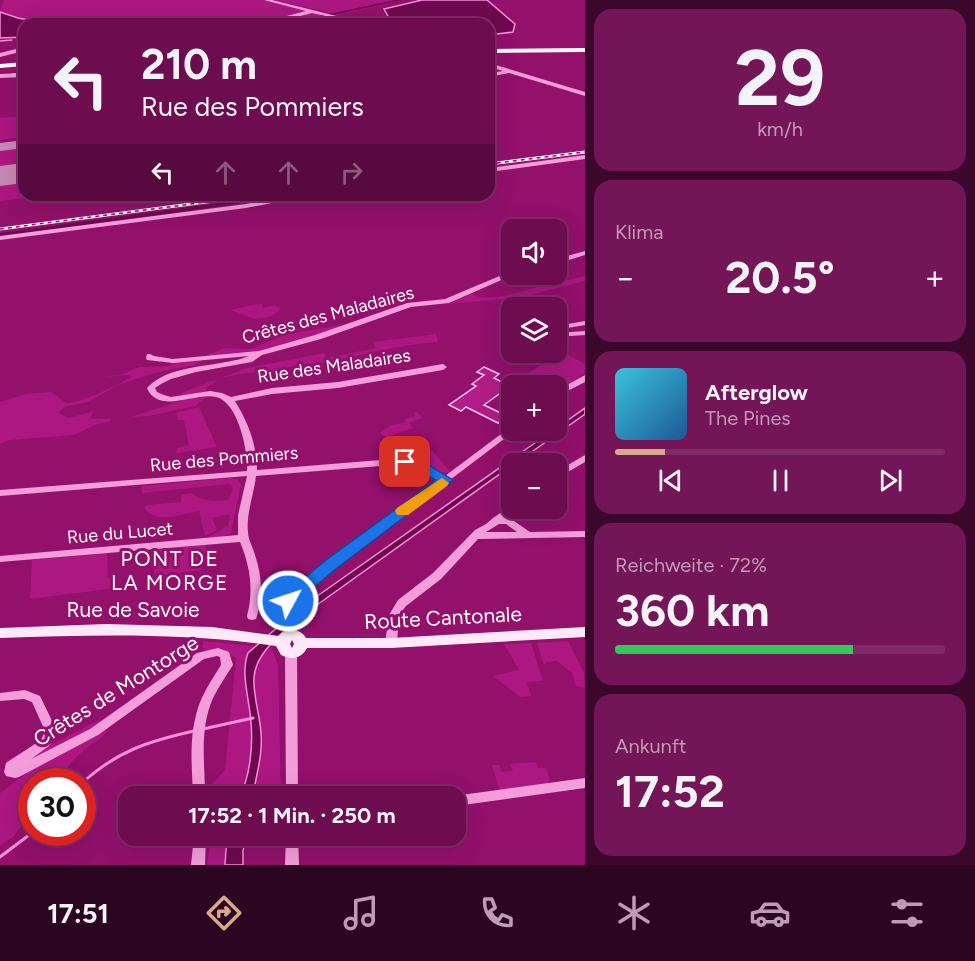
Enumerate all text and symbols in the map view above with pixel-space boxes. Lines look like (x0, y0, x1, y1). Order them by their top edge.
text: 29 (735, 31, 825, 125)
text: 210 m (141, 39, 257, 90)
icon: left (42, 42, 120, 120)
text: Rue des Pommiers (141, 90, 364, 123)
text: km/h (757, 117, 803, 141)
icon: left (146, 156, 179, 189)
icon: ahead (209, 156, 242, 189)
icon: ahead (272, 156, 305, 189)
icon: right (335, 156, 368, 189)
map controls (501, 219, 567, 519)
button: sound (501, 219, 567, 285)
text: Klima (615, 220, 663, 244)
text: 20.5° (725, 250, 835, 304)
text: − (615, 258, 636, 297)
text: + (924, 258, 945, 297)
street label: Crêtes des Maladaires (240, 281, 416, 349)
button: layers (501, 297, 567, 363)
street label: Rue des Maladaires (256, 344, 412, 388)
button: + (501, 375, 567, 441)
text: Afterglow (705, 379, 808, 406)
text: The Pines (705, 406, 791, 430)
pin (379, 436, 430, 487)
street label: Rue des Pommiers (149, 442, 299, 476)
icon: arrive (388, 445, 421, 478)
button: − (501, 453, 567, 519)
icon: previous (654, 464, 687, 497)
icon: pause (764, 464, 797, 497)
icon: next (874, 464, 907, 497)
street label: Rue du Lucet (66, 517, 174, 549)
district label: PONT DE LA MORGE (111, 546, 229, 595)
text: Reichweite · 72% (615, 553, 767, 577)
position arrow (256, 569, 320, 633)
text: 360 km (615, 583, 769, 637)
street label: Rue de Savoie (66, 597, 200, 622)
street label: Route Cantonale (364, 601, 522, 634)
street label: Crêtes de Montorge (29, 630, 203, 751)
text: Ankunft (615, 734, 687, 758)
text: 17:52 (615, 764, 725, 818)
speed limit sign: 30 (18, 768, 96, 846)
text: 17:52 · 1 Min. · 250 m (188, 802, 396, 829)
icon: directions (203, 892, 245, 934)
icon: music (340, 892, 382, 934)
icon: phone (476, 892, 518, 934)
icon: climate (613, 892, 655, 934)
icon: car (749, 892, 791, 934)
icon: filters (886, 892, 928, 934)
text: 17:51 (47, 897, 109, 930)

